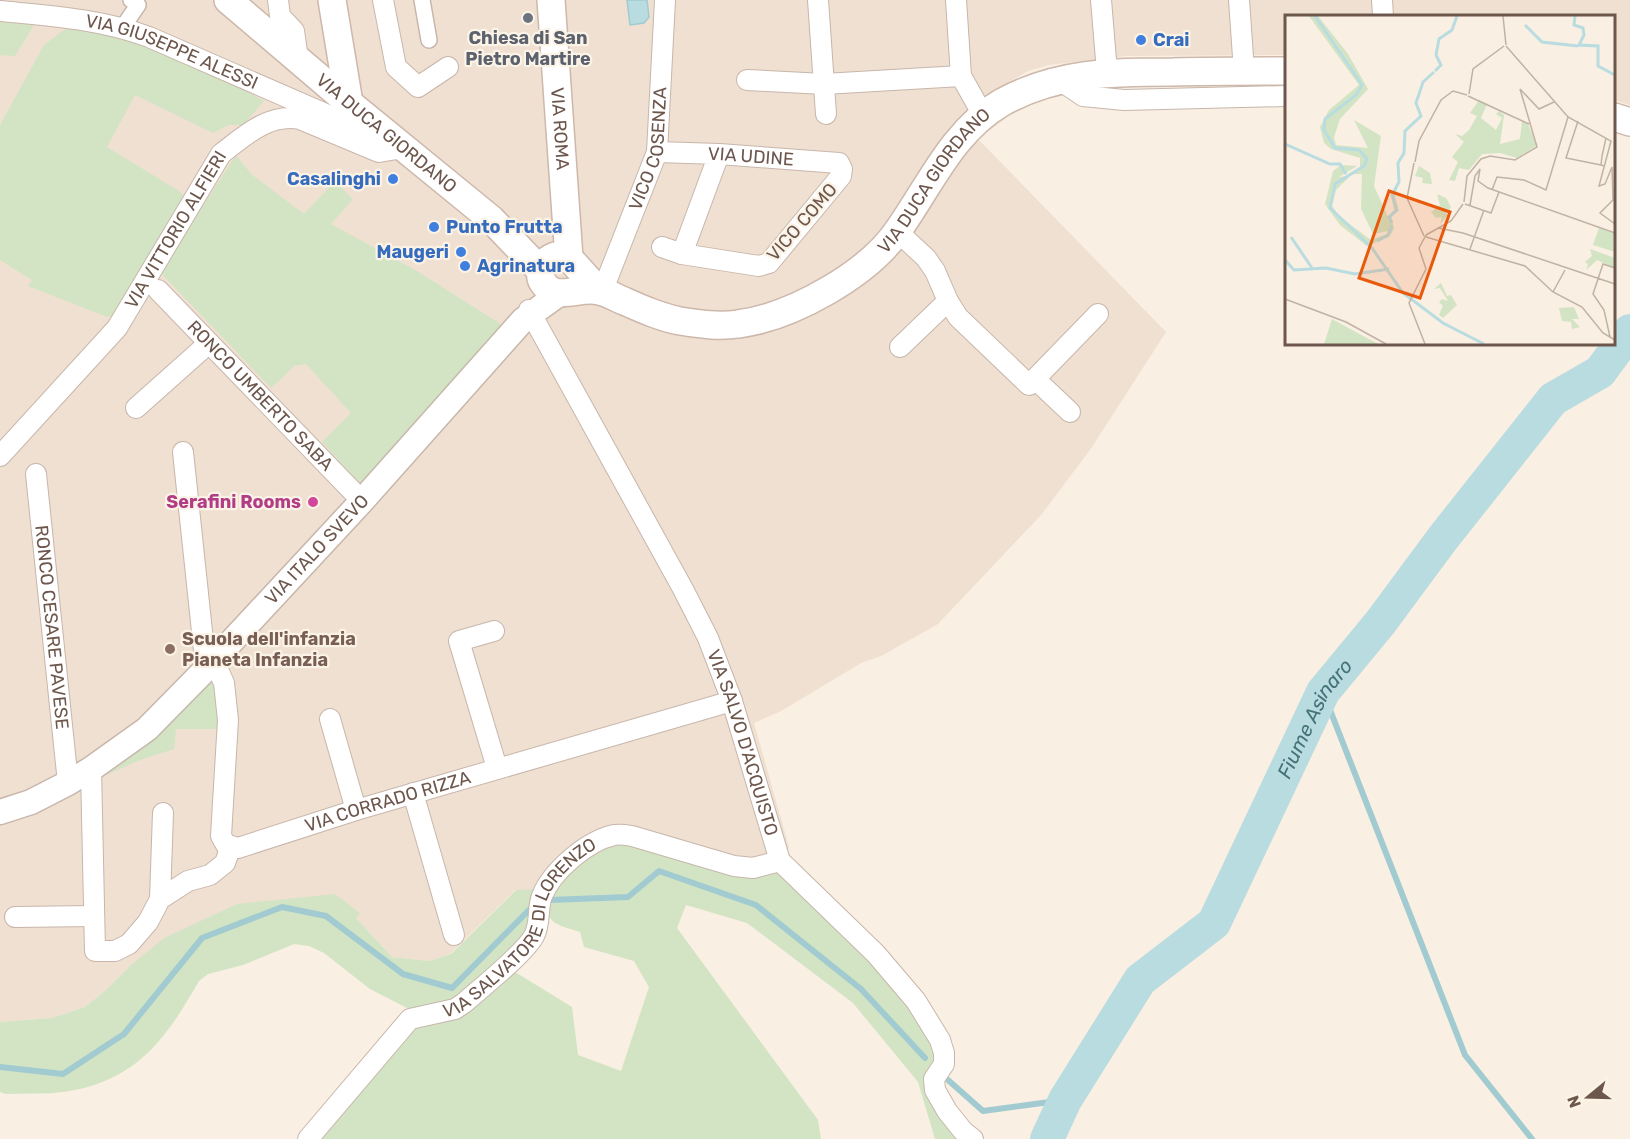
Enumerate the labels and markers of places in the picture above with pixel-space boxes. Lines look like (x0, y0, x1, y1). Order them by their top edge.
marker: Chiesa di San Pietro Martire (521, 11, 535, 25)
place label: Chiesa di San Pietro Martire (465, 27, 591, 70)
place label: Crai (1153, 29, 1189, 51)
marker: Crai (1134, 33, 1148, 47)
place label: Casalinghi (287, 168, 381, 190)
marker: Casalinghi (386, 172, 400, 186)
place label: Punto Frutta (446, 216, 563, 238)
marker: Punto Frutta (427, 220, 441, 234)
place label: Maugeri (377, 241, 449, 263)
marker: Maugeri (454, 245, 468, 259)
place label: Agrinatura (477, 255, 575, 277)
marker: Agrinatura (458, 259, 472, 273)
place label: Serafini Rooms (166, 491, 301, 513)
marker: Serafini Rooms (306, 495, 320, 509)
place label: Scuola dell'infanzia Pianeta Infanzia (182, 628, 356, 671)
marker: Scuola dell'infanzia Pianeta Infanzia (163, 642, 177, 656)

